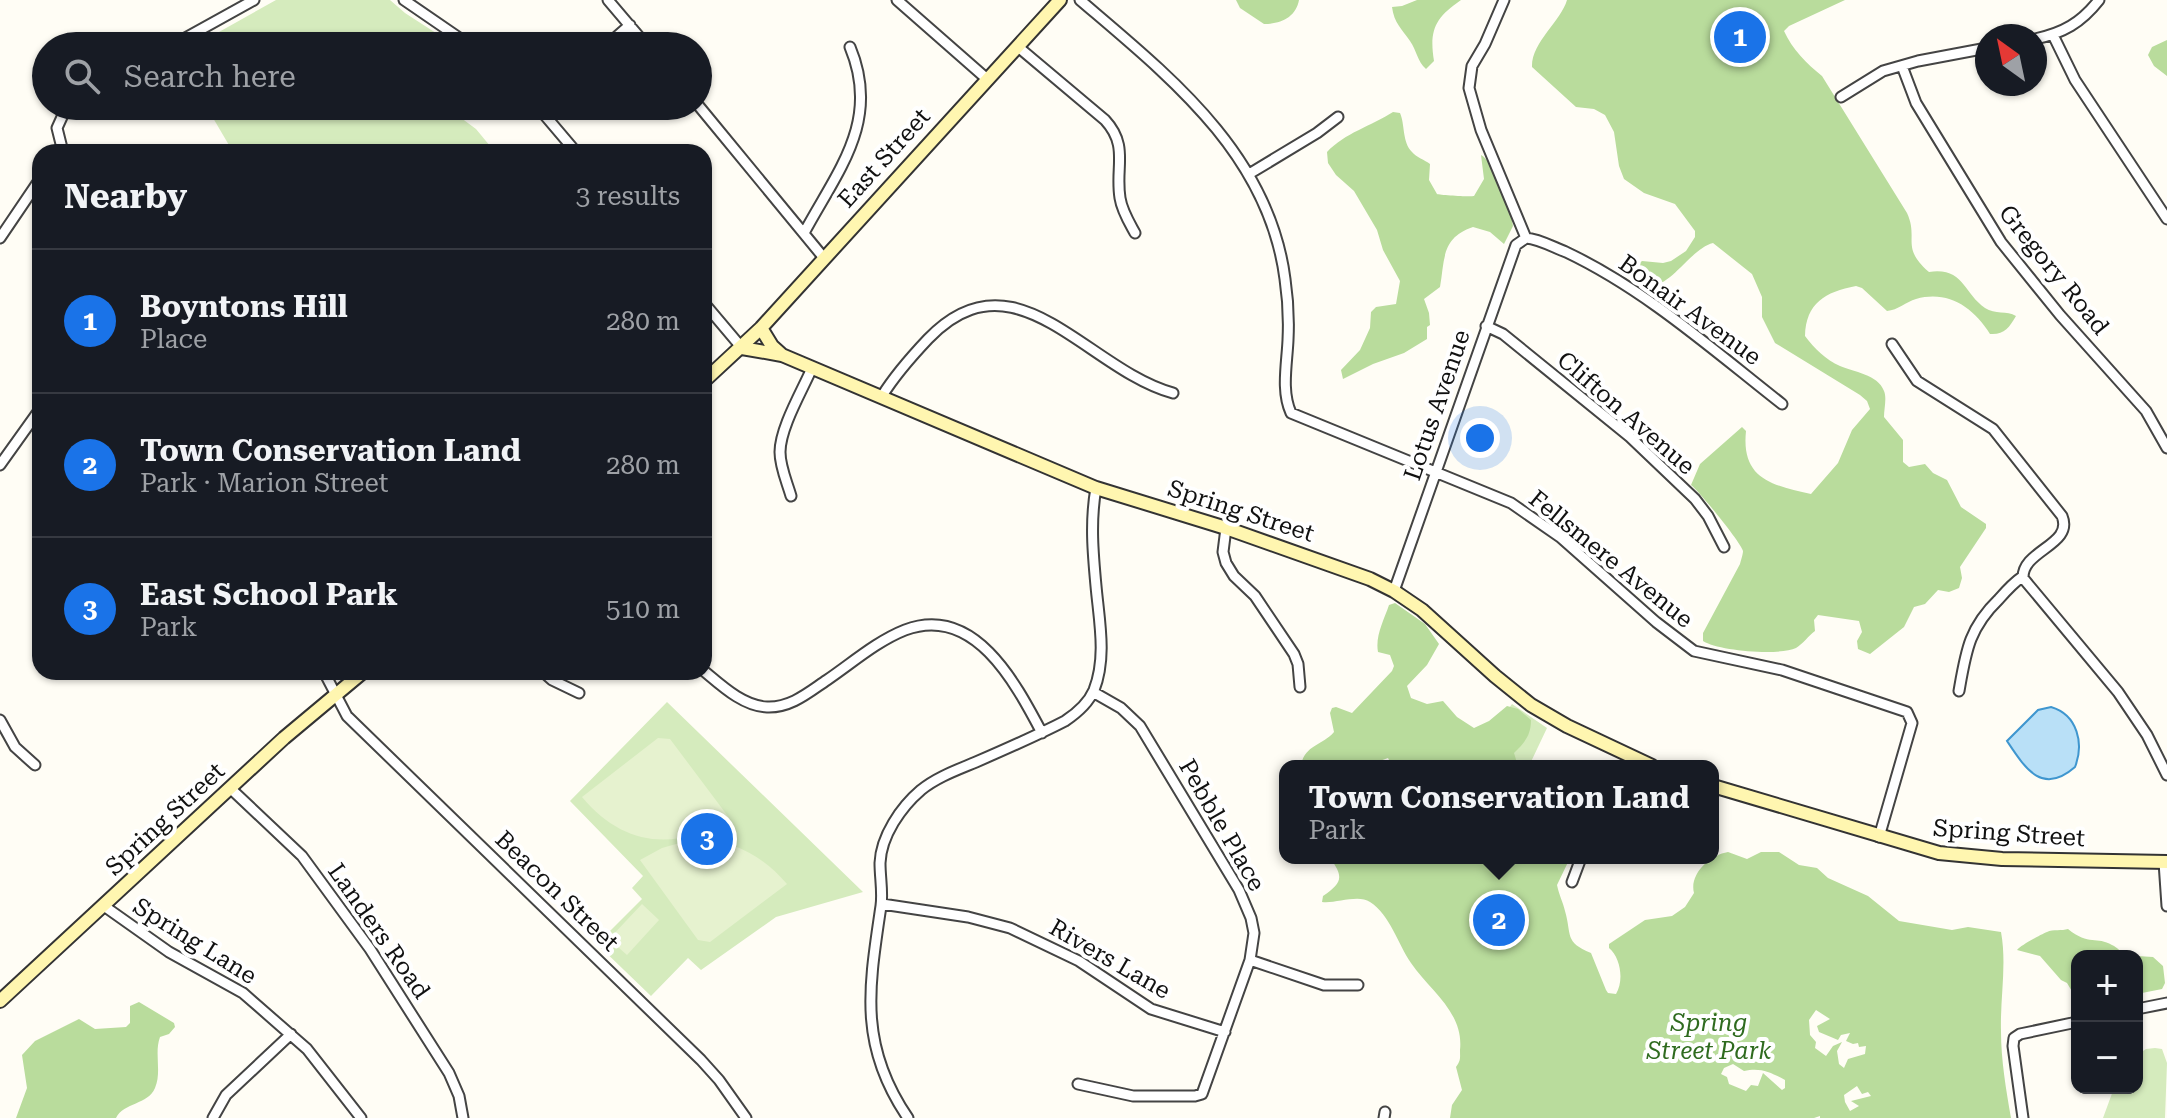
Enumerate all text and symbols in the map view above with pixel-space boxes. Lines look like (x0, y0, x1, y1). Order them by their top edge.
pin: 1 (1714, 7, 1766, 67)
north arrow (1975, 24, 2047, 96)
search box (32, 32, 712, 120)
icon: search (60, 54, 104, 98)
text: Search here (124, 59, 296, 94)
street label: East Street (832, 103, 936, 213)
text: Nearby (64, 176, 187, 216)
text: 3 results (576, 181, 680, 211)
street label: Gregory Road (1993, 199, 2115, 341)
street label: Bonair Avenue (1613, 249, 1767, 371)
text: Boyntons Hill (140, 289, 348, 324)
text: 1 (83, 306, 97, 336)
text: 280 m (606, 306, 680, 336)
text: Place (140, 324, 207, 354)
street label: Lotus Avenue (1398, 326, 1476, 484)
street label: Clifton Avenue (1551, 346, 1701, 480)
your location (1460, 418, 1500, 458)
text: Town Conservation Land (140, 433, 521, 468)
text: 2 (83, 450, 97, 480)
text: 280 m (606, 450, 680, 480)
text: Park · Marion Street (140, 468, 388, 498)
street label: Spring Street (1164, 474, 1318, 548)
street label: Fellsmere Avenue (1524, 484, 1698, 634)
text: East School Park (140, 577, 398, 612)
text: 3 (83, 594, 97, 624)
text: 510 m (606, 594, 680, 624)
text: Park (140, 612, 197, 642)
street label: Pebble Place (1173, 754, 1271, 896)
street label: Spring Street (100, 757, 230, 881)
popup (1279, 760, 1719, 864)
text: Town Conservation Land (1309, 780, 1689, 815)
pin: 3 (681, 809, 733, 869)
street label: Spring Street (1932, 814, 2086, 852)
text: Park (1309, 815, 1366, 845)
street label: Beacon Street (490, 825, 624, 957)
street label: Landers Road (322, 858, 436, 1004)
pin: 2 (1473, 890, 1525, 950)
street label: Spring Lane (128, 892, 262, 990)
street label: Rivers Lane (1045, 913, 1175, 1005)
map controls (2071, 950, 2143, 1094)
button: + (2071, 950, 2143, 1022)
park label: Spring Street Park (1646, 1009, 1771, 1065)
button: − (2071, 1022, 2143, 1094)

